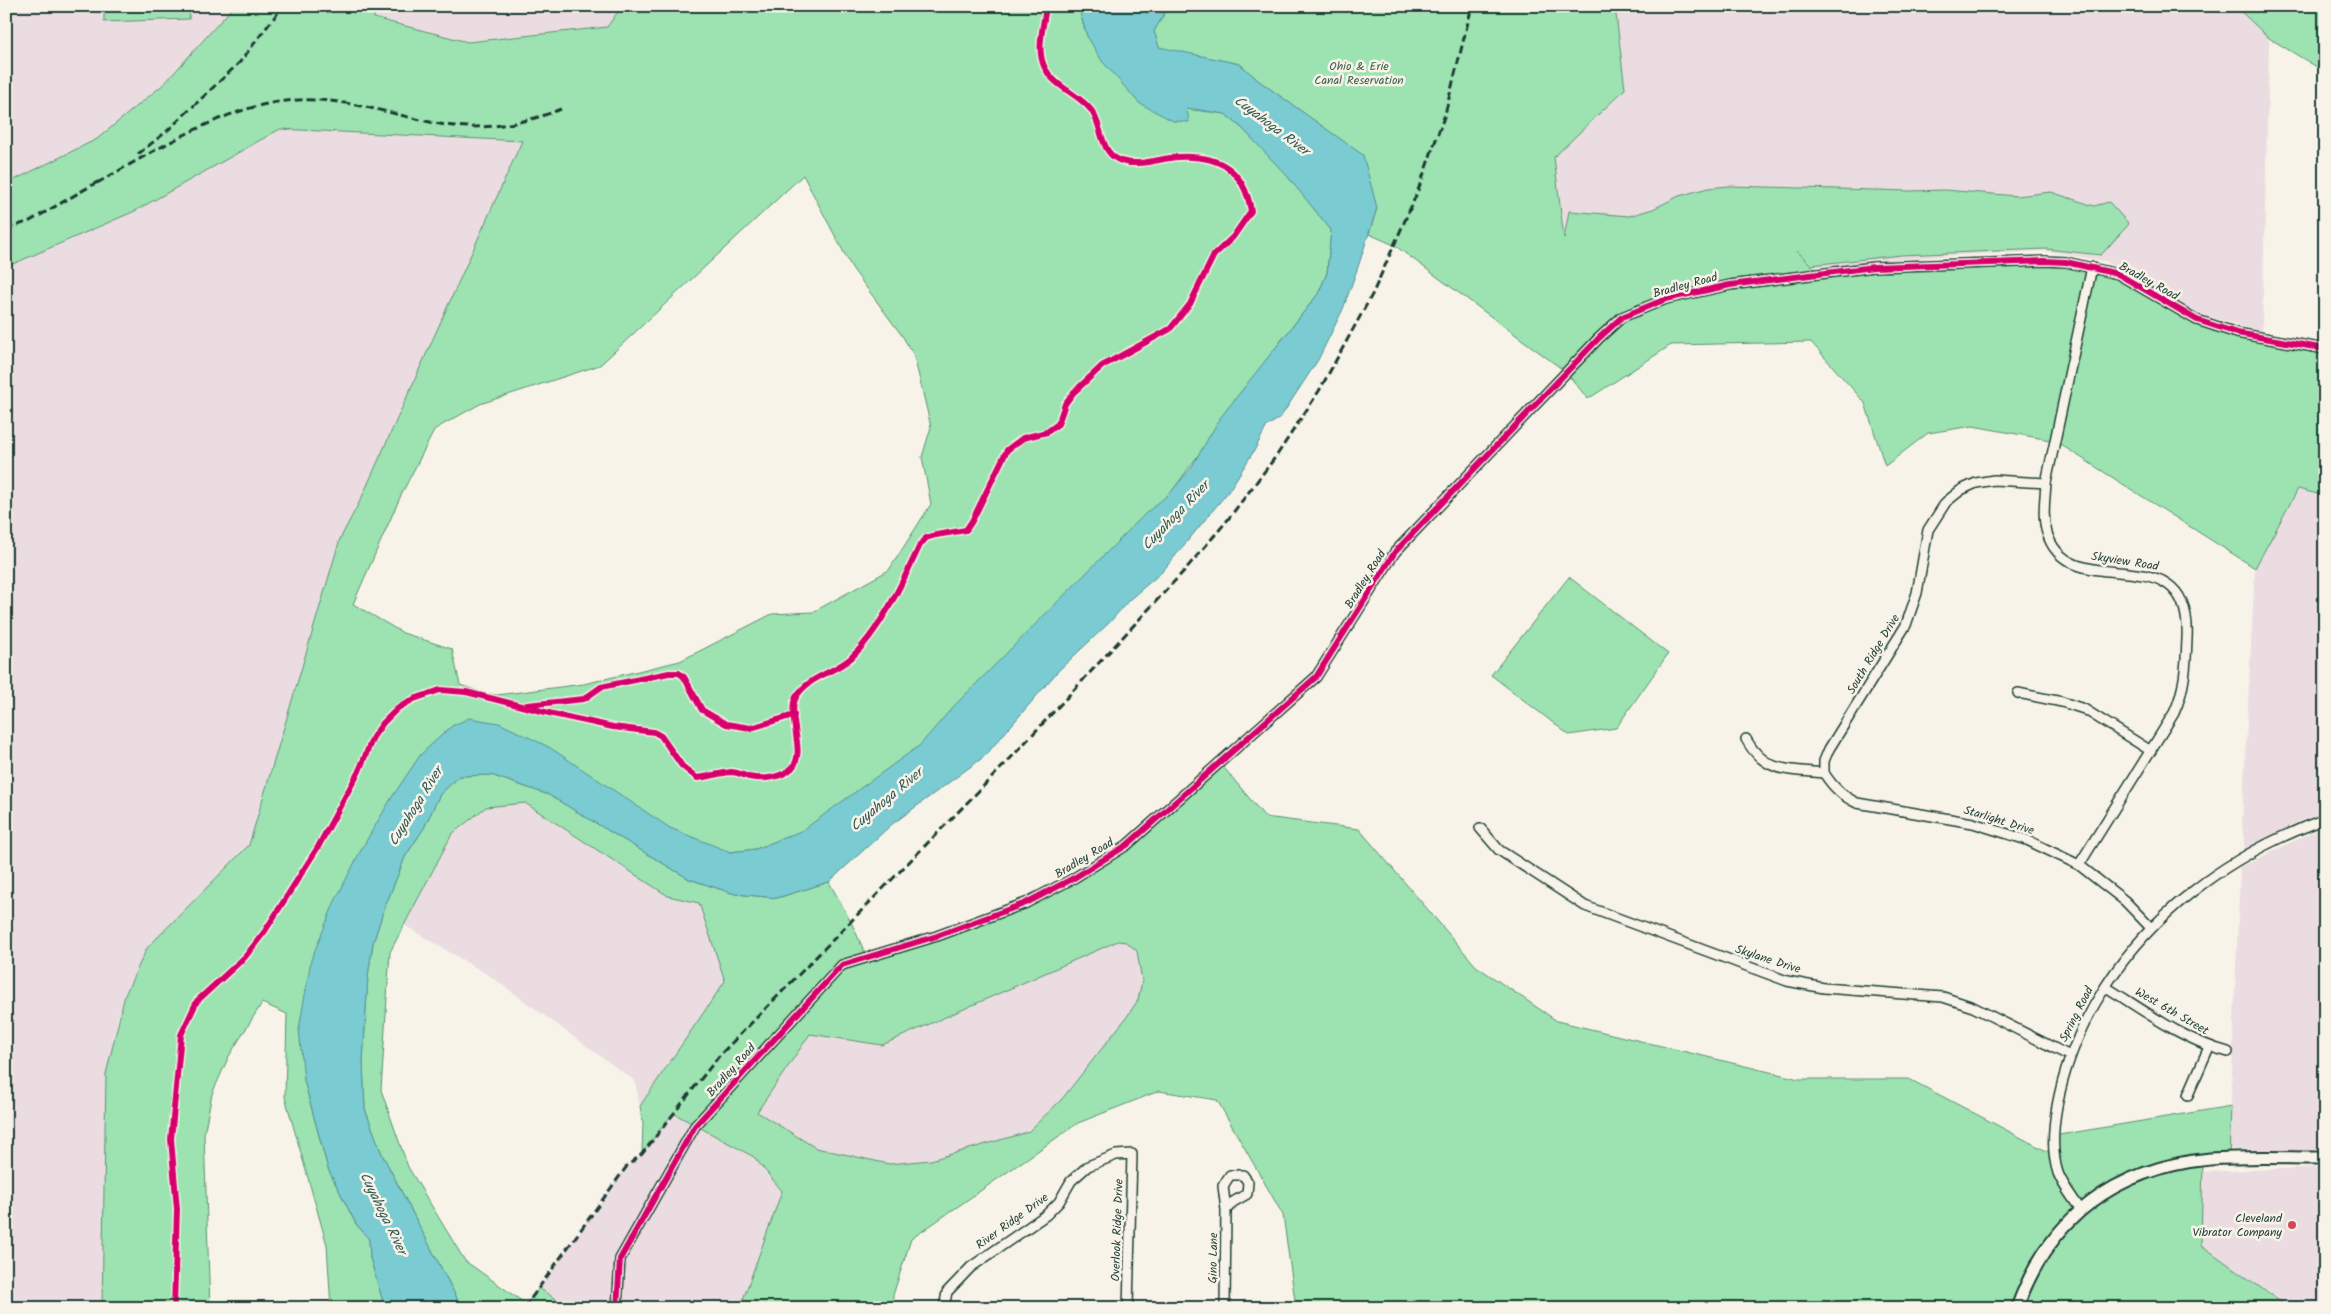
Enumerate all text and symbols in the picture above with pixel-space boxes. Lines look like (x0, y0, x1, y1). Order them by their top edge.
park label: Ohio & Erie Canal Reservation (1314, 57, 1404, 90)
water label: Cuyahoga River (1229, 90, 1316, 163)
street label: Bradley Road (2115, 257, 2183, 306)
street label: Bradley Road (1651, 267, 1720, 303)
water label: Cuyahoga River (1137, 474, 1217, 555)
street label: Bradley Road (1340, 545, 1392, 612)
street label: Skyview Road (2090, 547, 2161, 576)
street label: South Ridge Drive (1842, 610, 1905, 698)
water label: Cuyahoga River (383, 760, 451, 850)
water label: Cuyahoga River (845, 760, 930, 837)
street label: Starlight Drive (1961, 801, 2037, 840)
street label: Bradley Road (1051, 833, 1118, 884)
street label: Skylane Drive (1733, 940, 1804, 979)
street label: Spring Road (2054, 982, 2099, 1045)
street label: West 6th Street (2131, 983, 2212, 1040)
street label: Bradley Road (702, 1039, 761, 1101)
water label: Cuyahoga River (354, 1168, 414, 1261)
street label: Overlook Ridge Drive (1106, 1178, 1129, 1282)
street label: River Ridge Drive (972, 1188, 1053, 1254)
place label: Cleveland Vibrator Company (2192, 1209, 2283, 1242)
marker: Cleveland Vibrator Company (2286, 1219, 2298, 1231)
street label: Gino Lane (1204, 1232, 1223, 1284)

